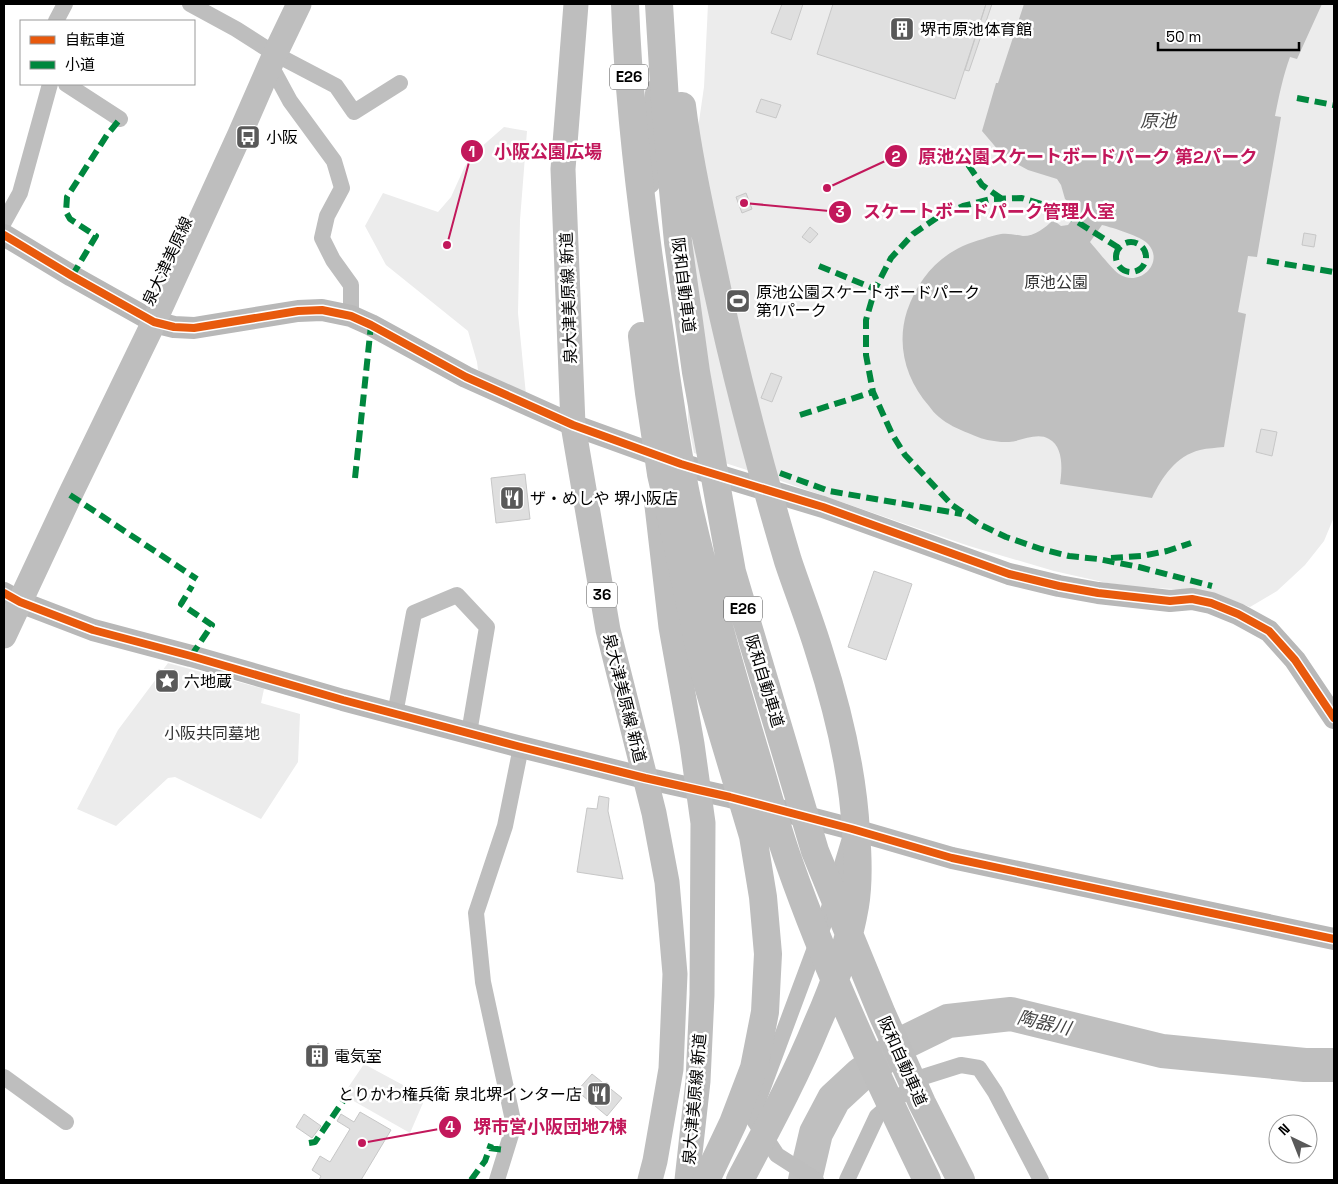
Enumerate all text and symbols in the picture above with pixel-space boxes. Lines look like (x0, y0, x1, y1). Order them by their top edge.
building icon: 堺市原池体育館 (889, 16, 915, 42)
place label: 堺市原池体育館 (920, 19, 1032, 40)
legend (20, 20, 195, 85)
scale bar (1158, 20, 1299, 52)
text: 50 m (1166, 27, 1201, 46)
text: 自転車道 (65, 30, 125, 49)
text: 小道 (65, 55, 95, 74)
road number: E26 (610, 64, 648, 90)
water label: 原池 (1140, 109, 1178, 132)
bus stop icon: 小阪 (235, 124, 261, 150)
place label: 小阪 (266, 127, 298, 148)
callout: 小阪公園広場 (459, 135, 612, 168)
text: 小阪公園広場 (494, 140, 602, 163)
callout: 原池公園スケートボードパーク 第2パーク (884, 140, 1268, 173)
text: 1 (469, 142, 475, 161)
text: 原池公園スケートボードパーク 第2パーク (918, 145, 1258, 168)
text: 2 (892, 147, 901, 166)
callout: スケートボードパーク管理人室 (828, 196, 1125, 229)
text: スケートボードパーク管理人室 (863, 200, 1115, 223)
text: 3 (835, 202, 845, 221)
street label: 泉大津美原線 (138, 213, 197, 309)
street label: 泉大津美原線 新道 (556, 232, 581, 364)
street label: 阪和自動車道 (667, 236, 700, 334)
park label: 原池公園 (1024, 272, 1088, 293)
place label: 原池公園スケートボードパーク 第1パーク (756, 282, 980, 321)
sports icon: 原池公園スケートボードパーク 第1パーク (725, 288, 751, 314)
restaurant icon: ザ・めしや 堺小阪店 (499, 485, 525, 511)
place label: ザ・めしや 堺小阪店 (530, 488, 678, 509)
road number: 36 (587, 582, 617, 608)
road number: E26 (724, 596, 762, 622)
street label: 泉大津美原線 新道 (598, 631, 651, 765)
street label: 阪和自動車道 (740, 632, 789, 730)
place icon: 六地蔵 (154, 668, 180, 694)
place label: 六地蔵 (184, 671, 232, 692)
park label: 小阪共同墓地 (164, 723, 260, 744)
water label: 陶器川 (1015, 1005, 1075, 1040)
street label: 阪和自動車道 (873, 1013, 932, 1109)
street label: 泉大津美原線 新道 (678, 1032, 711, 1166)
building icon: 電気室 (304, 1043, 330, 1069)
place label: 電気室 (334, 1046, 382, 1067)
restaurant icon: とりかわ権兵衛 泉北堺インター店 (586, 1081, 612, 1107)
place label: とりかわ権兵衛 泉北堺インター店 (338, 1084, 582, 1105)
callout: 堺市営小阪団地7棟 (438, 1110, 637, 1143)
north arrow (1268, 1114, 1318, 1164)
text: 堺市営小阪団地7棟 (473, 1115, 627, 1138)
text: 4 (445, 1117, 455, 1136)
text: N (1275, 1120, 1294, 1139)

